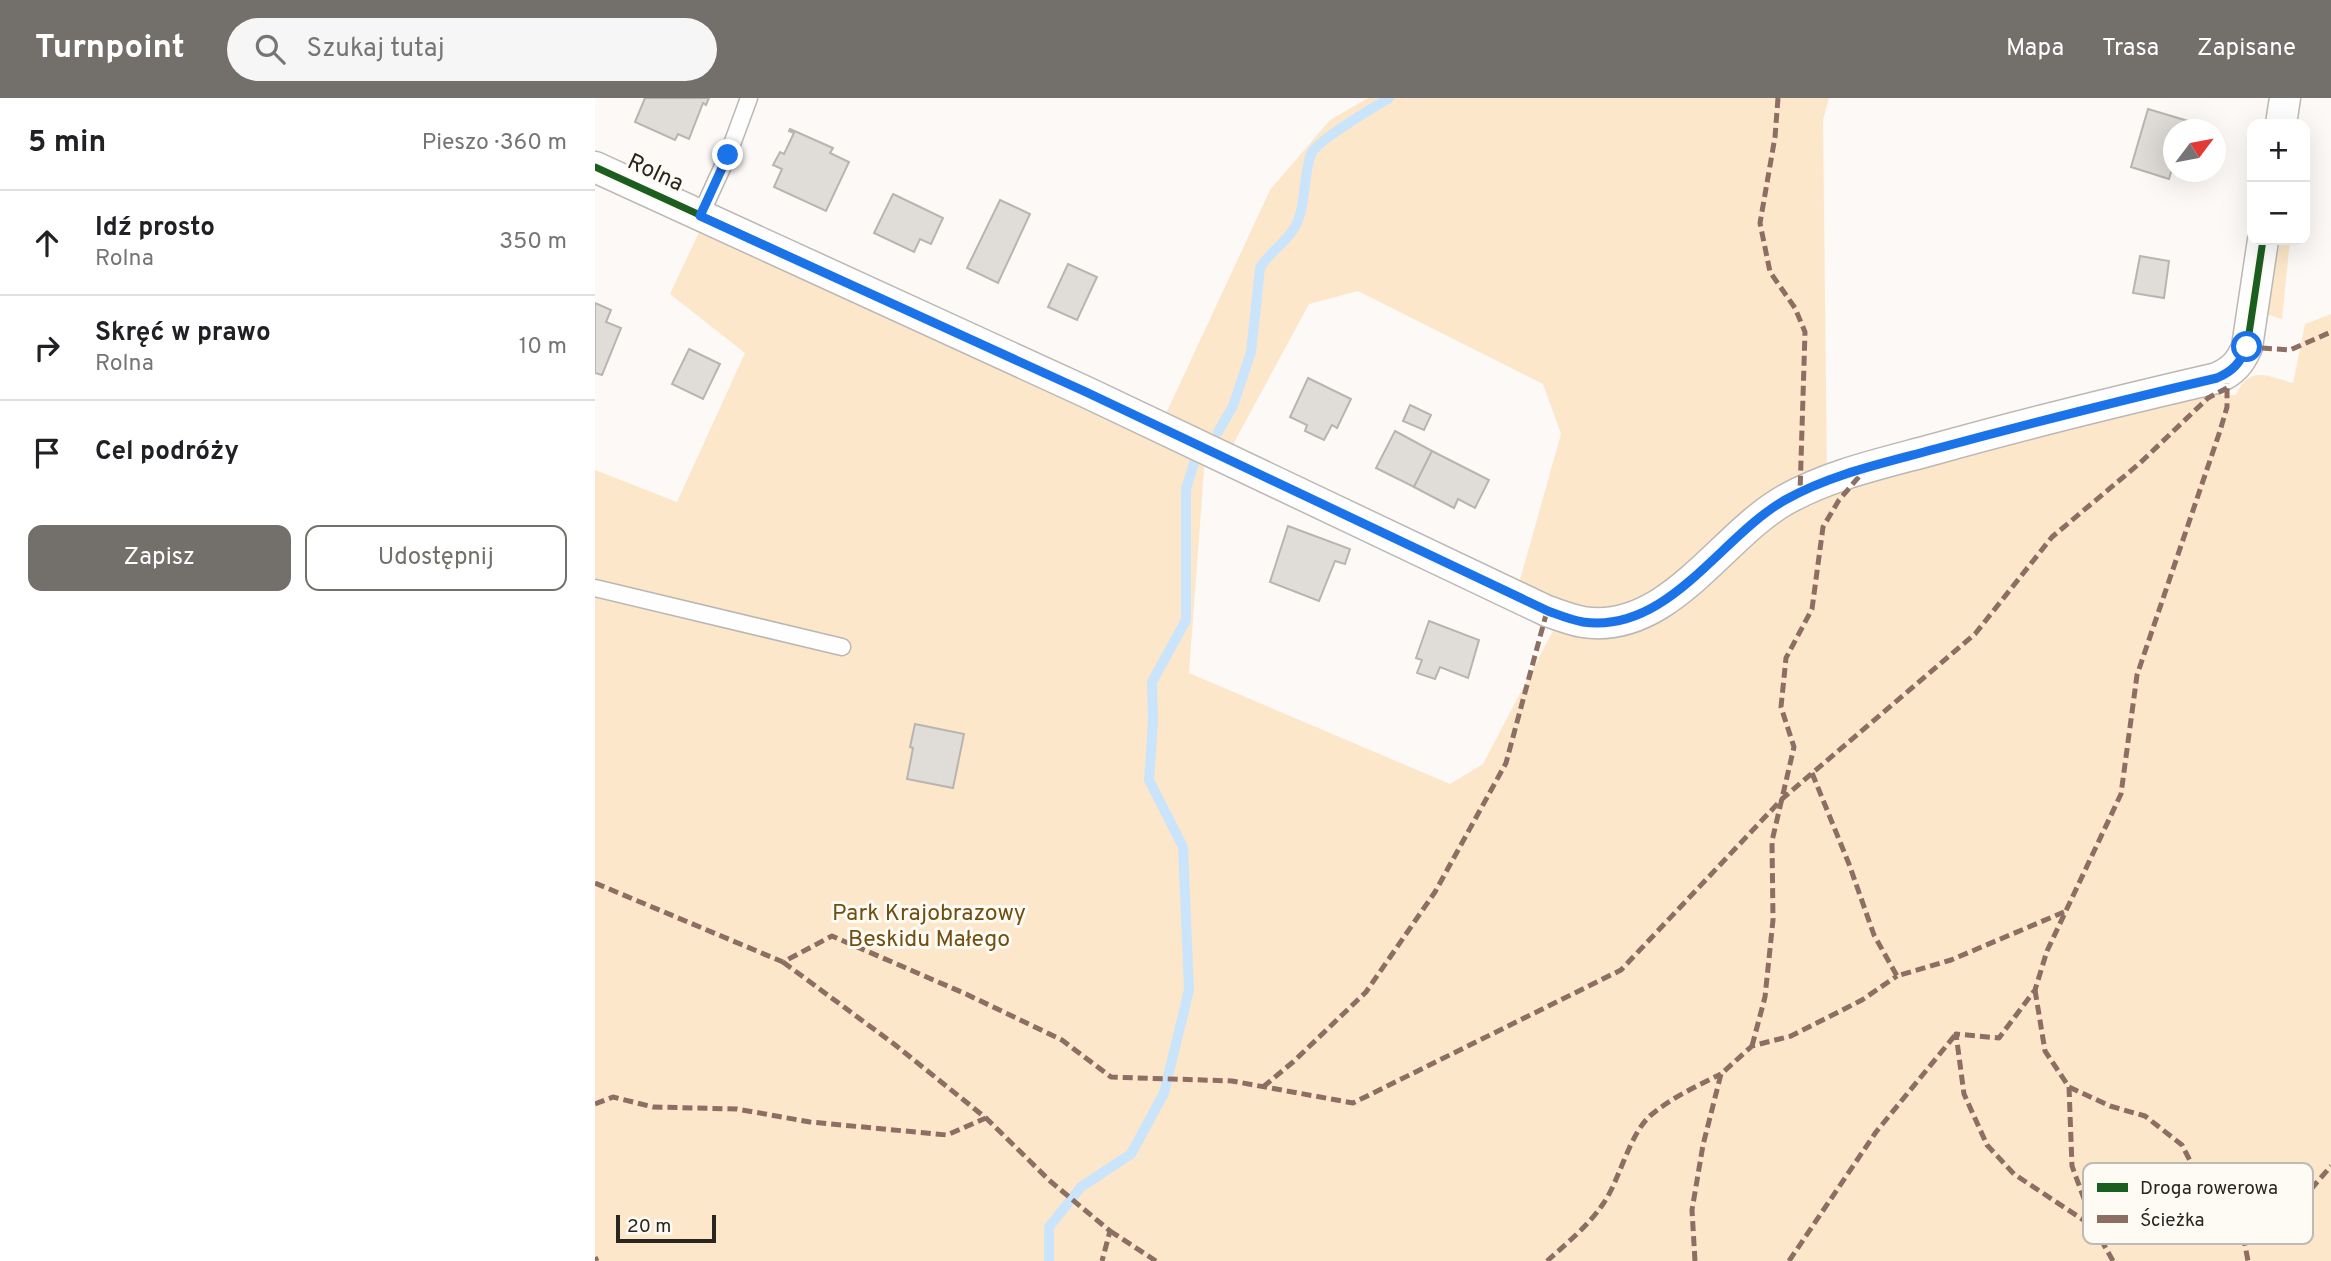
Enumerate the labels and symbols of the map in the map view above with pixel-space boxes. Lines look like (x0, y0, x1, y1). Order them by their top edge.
north arrow (2163, 119, 2226, 182)
route end (712, 139, 743, 170)
street label: Rolna (622, 148, 688, 200)
route start (2231, 331, 2262, 362)
park label: Park Krajobrazowy Beskidu Małego (832, 900, 1026, 955)
legend (2083, 1163, 2313, 1244)
text: Droga rowerowa (2140, 1177, 2278, 1201)
text: Ścieżka (2140, 1208, 2205, 1233)
scale bar (616, 1212, 716, 1244)

